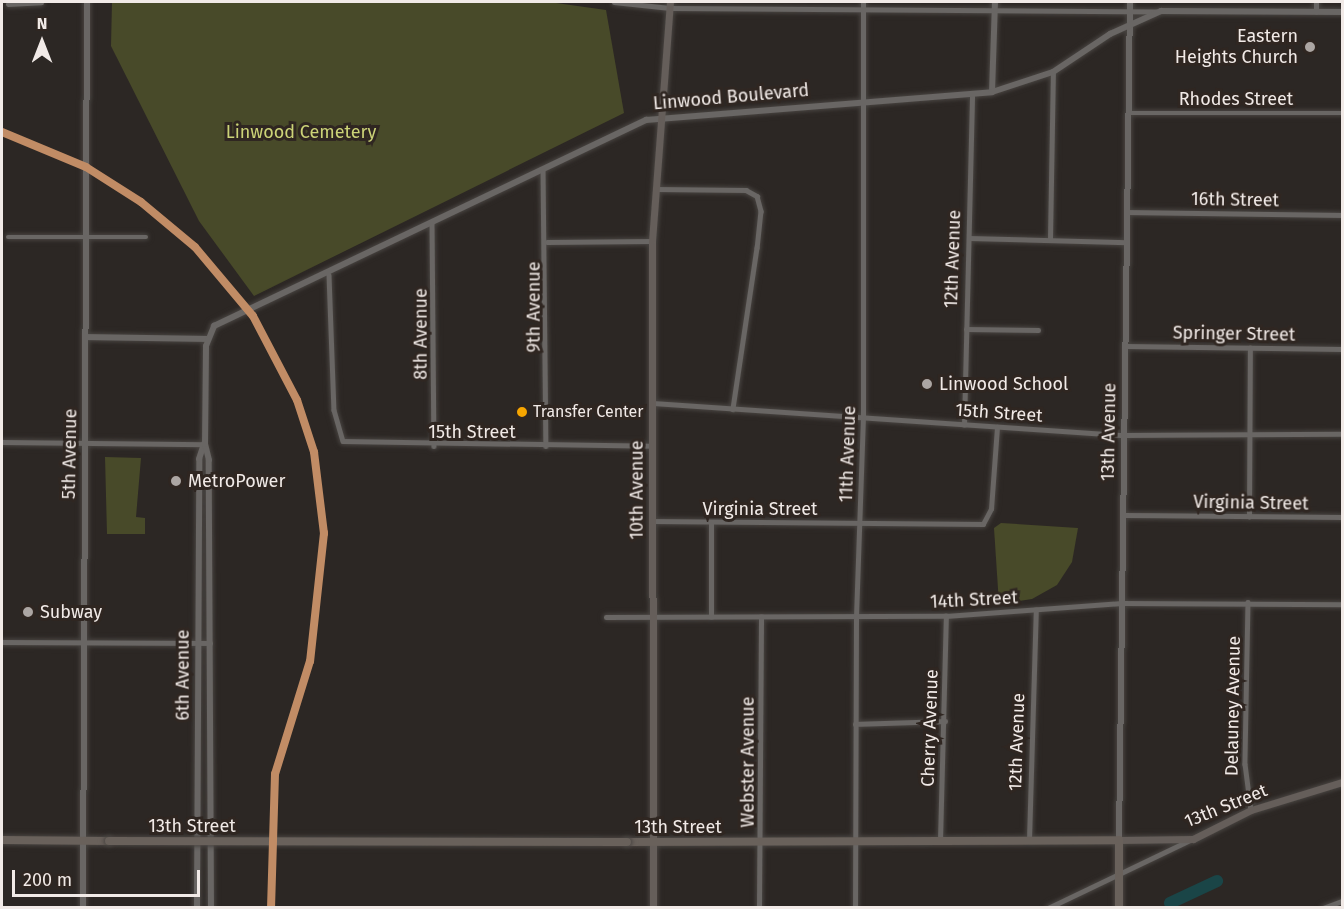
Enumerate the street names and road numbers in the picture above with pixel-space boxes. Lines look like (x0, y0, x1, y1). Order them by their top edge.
street label: Linwood Boulevard (652, 79, 810, 115)
street label: Rhodes Street (1179, 88, 1293, 110)
street label: 16th Street (1191, 188, 1279, 212)
street label: 12th Avenue (940, 210, 966, 308)
street label: 9th Avenue (523, 261, 545, 353)
street label: 8th Avenue (410, 288, 432, 380)
street label: Springer Street (1173, 322, 1295, 346)
street label: 13th Avenue (1097, 383, 1121, 481)
street label: 15th Street (955, 399, 1043, 427)
street label: 11th Avenue (836, 405, 860, 503)
street label: 5th Avenue (58, 409, 82, 499)
street label: 15th Street (428, 421, 516, 443)
street label: 10th Avenue (626, 440, 648, 540)
street label: Virginia Street (1193, 491, 1309, 515)
street label: Virginia Street (702, 498, 818, 520)
street label: 14th Street (929, 587, 1019, 613)
street label: 6th Avenue (172, 629, 194, 721)
street label: Delauney Avenue (1221, 636, 1245, 776)
street label: Cherry Avenue (917, 669, 943, 787)
street label: 12th Avenue (1004, 693, 1030, 791)
street label: Webster Avenue (737, 696, 759, 828)
street label: 13th Street (1181, 780, 1271, 832)
street label: 13th Street (148, 815, 236, 837)
street label: 13th Street (634, 816, 722, 838)

